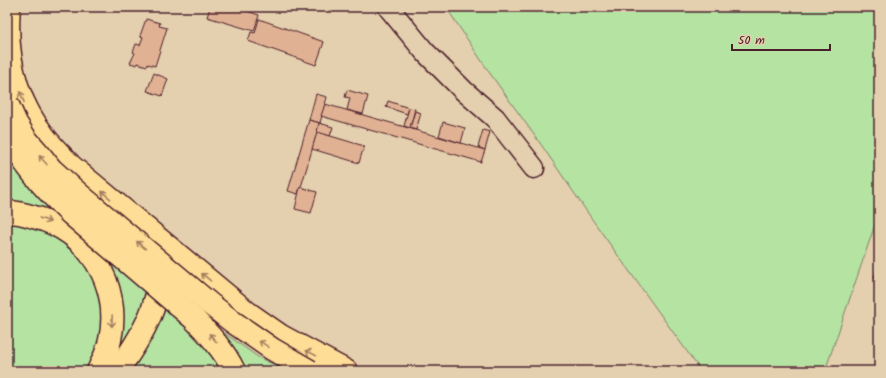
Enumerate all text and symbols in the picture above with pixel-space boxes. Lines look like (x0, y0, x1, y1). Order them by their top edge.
scale bar (732, 26, 830, 52)
text: 50 m (738, 31, 765, 50)
one-way arrow (17, 92, 25, 104)
one-way arrow (39, 154, 48, 165)
one-way arrow (100, 190, 111, 199)
one-way arrow (38, 217, 51, 224)
one-way arrow (135, 241, 146, 250)
one-way arrow (200, 273, 211, 282)
one-way arrow (108, 314, 116, 327)
one-way arrow (208, 333, 217, 344)
one-way arrow (259, 340, 270, 348)
one-way arrow (305, 348, 317, 356)

